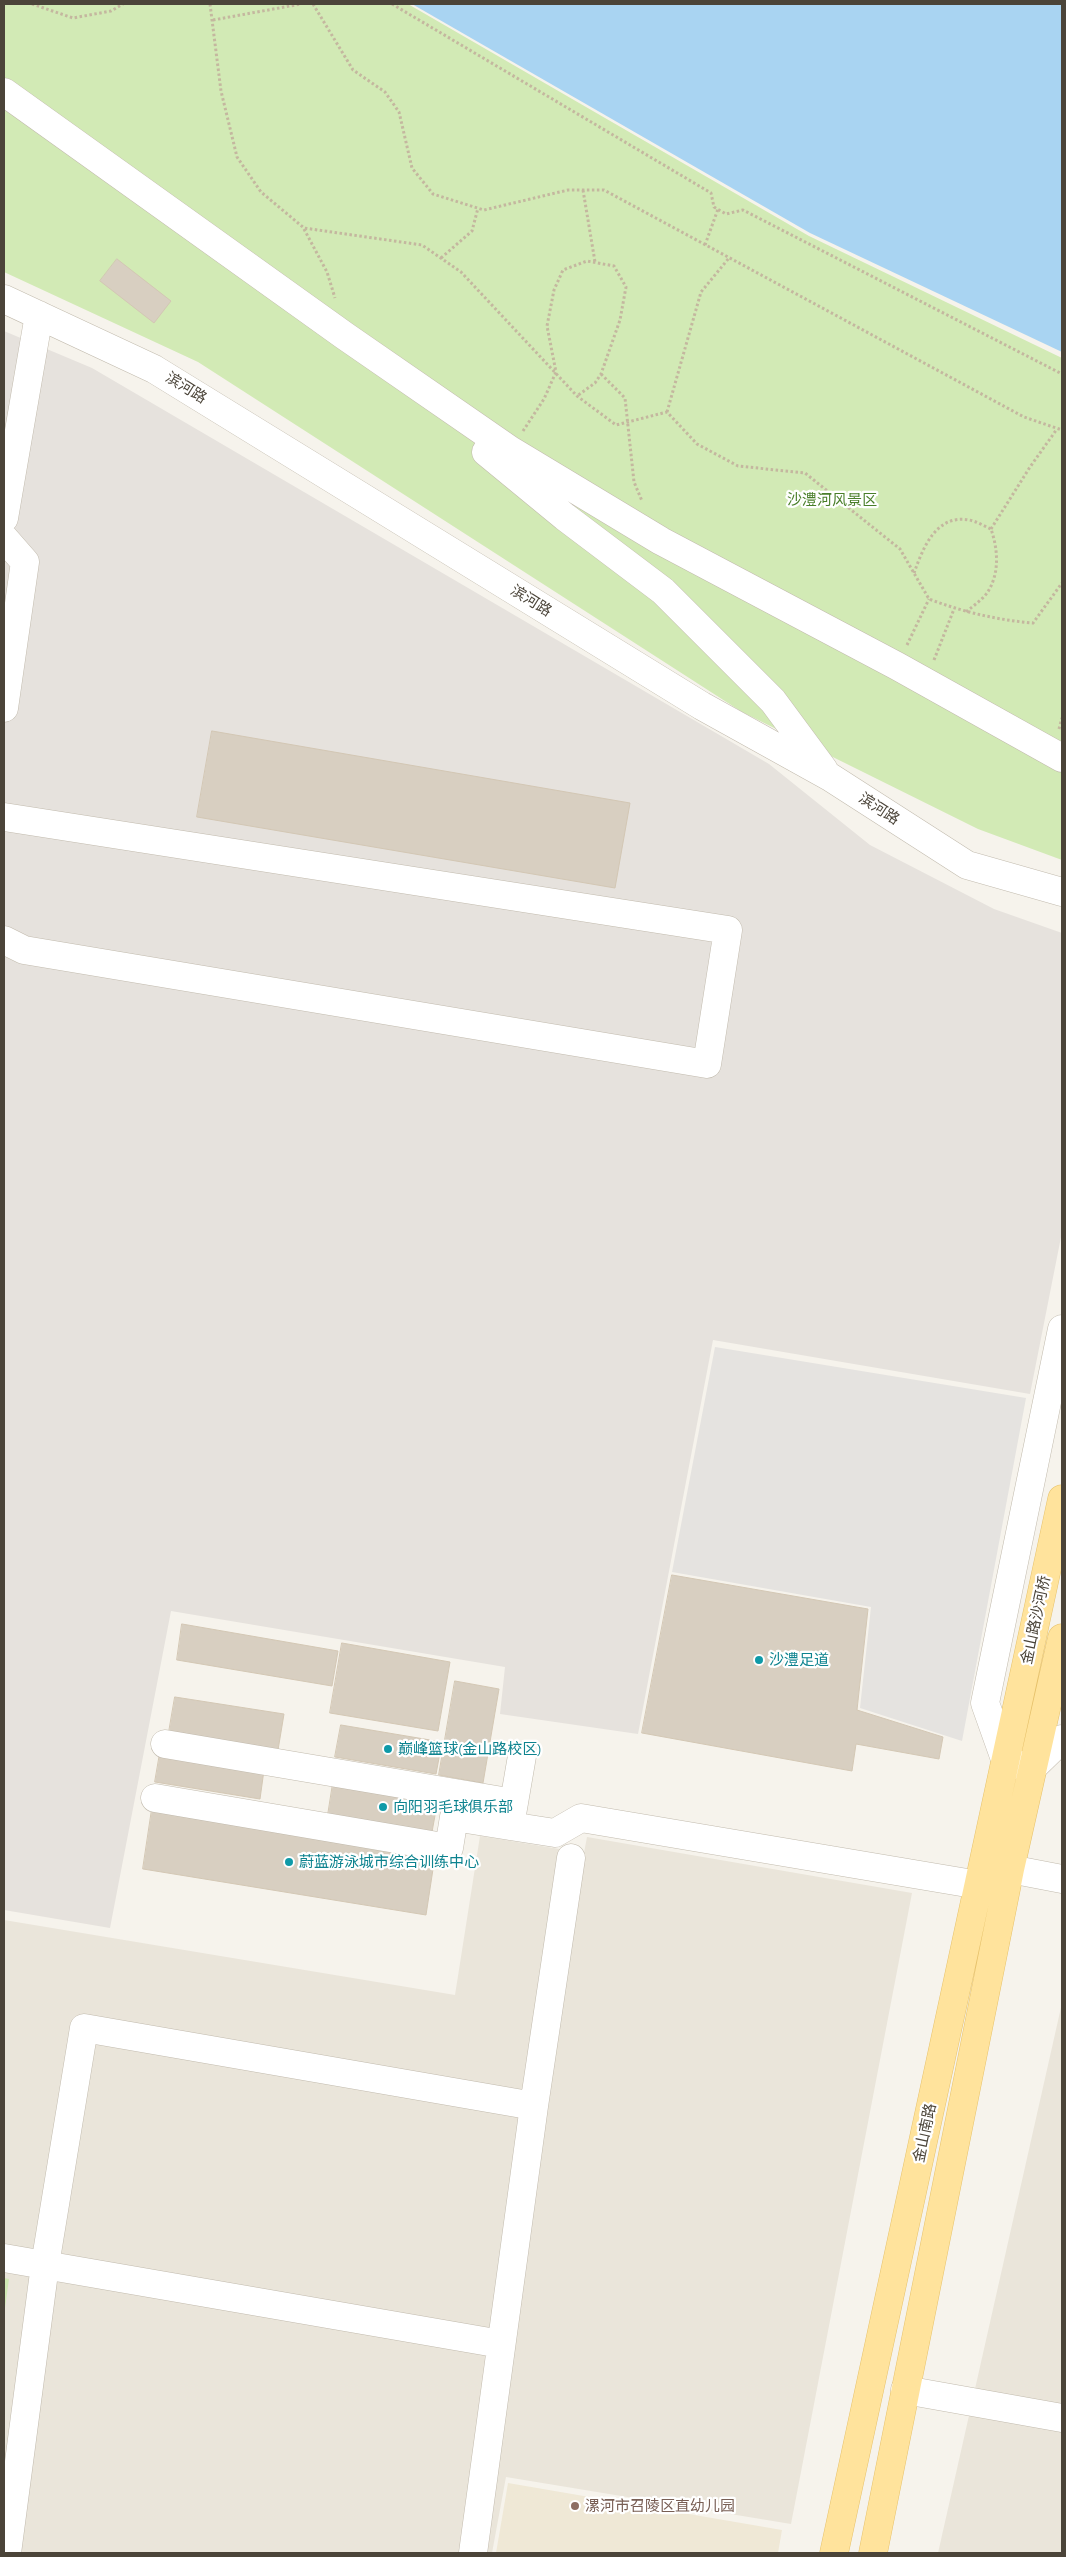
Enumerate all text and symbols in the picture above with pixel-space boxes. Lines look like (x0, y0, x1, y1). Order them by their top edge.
street label: 滨河路 (162, 368, 210, 408)
park label: 沙澧河风景区 (787, 491, 877, 509)
street label: 滨河路 (507, 581, 555, 621)
street label: 滨河路 (855, 789, 903, 829)
street label: 金山路沙河桥 (1018, 1574, 1054, 1666)
place label: 沙澧足道 (769, 1651, 829, 1669)
marker: 沙澧足道 (753, 1654, 765, 1666)
place label: 巅峰篮球(金山路校区) (398, 1740, 542, 1758)
marker: 巅峰篮球(金山路校区) (382, 1743, 394, 1755)
place label: 向阳羽毛球俱乐部 (393, 1798, 513, 1816)
marker: 向阳羽毛球俱乐部 (377, 1801, 389, 1813)
place label: 蔚蓝游泳城市综合训练中心 (299, 1853, 479, 1871)
marker: 蔚蓝游泳城市综合训练中心 (283, 1856, 295, 1868)
street label: 金山南路 (910, 2102, 940, 2164)
place label: 漯河市召陵区直幼儿园 (585, 2497, 735, 2515)
marker: 漯河市召陵区直幼儿园 (569, 2500, 581, 2512)

